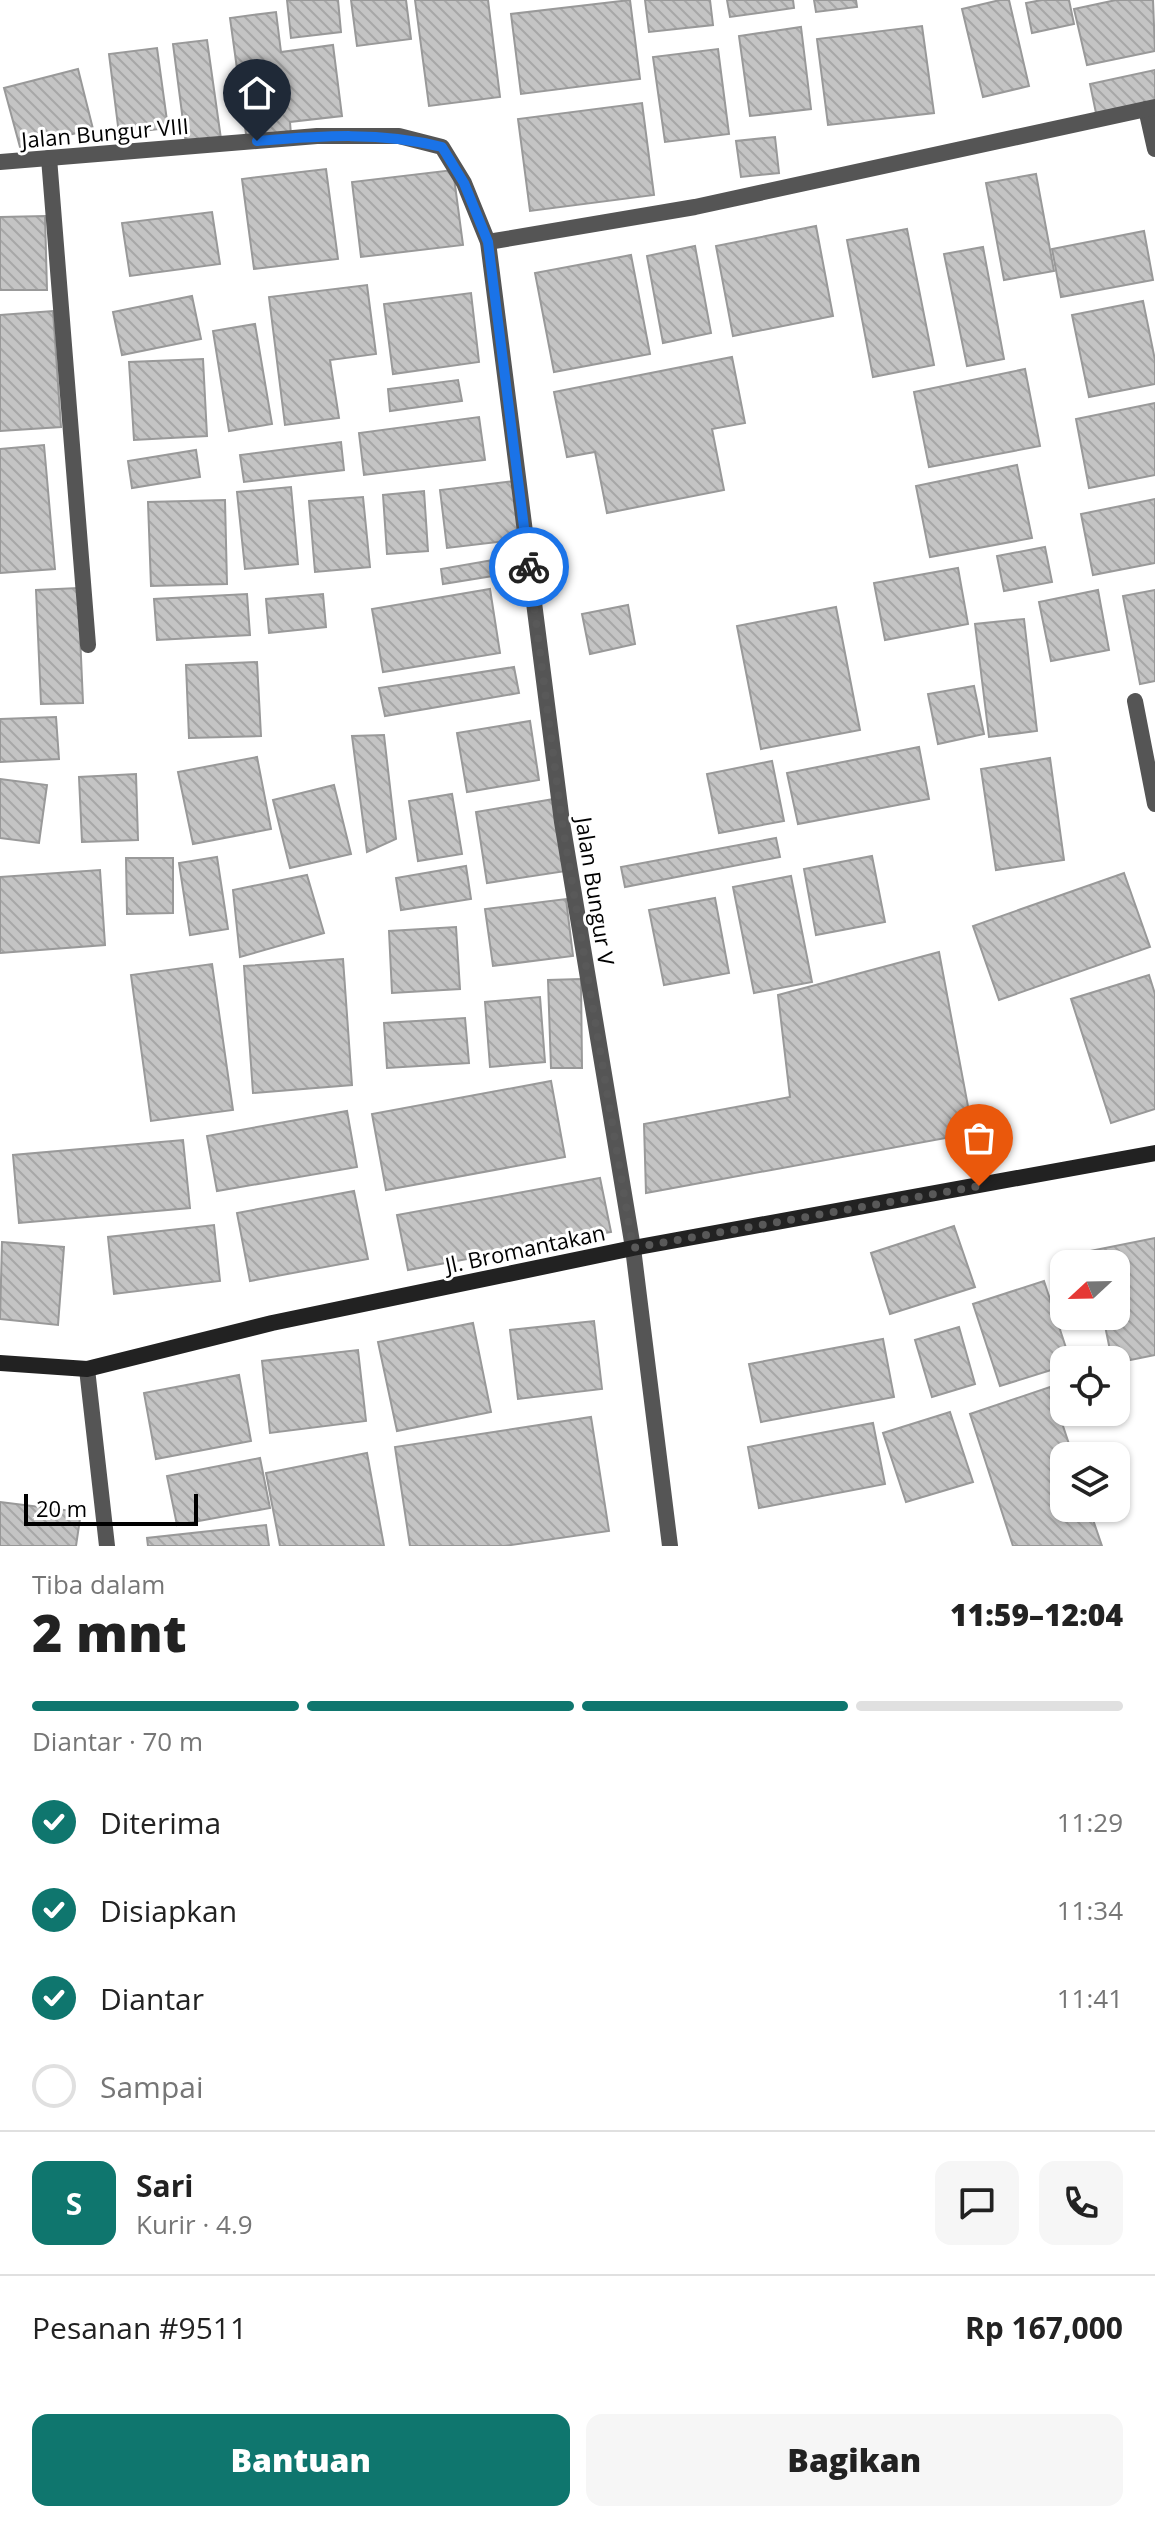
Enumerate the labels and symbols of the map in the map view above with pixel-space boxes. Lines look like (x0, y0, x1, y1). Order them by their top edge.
pin (223, 59, 291, 141)
street label: Jalan Bungur VIII (18, 110, 190, 154)
courier (489, 527, 569, 607)
street label: Jalan Bungur V (569, 813, 623, 968)
pin (945, 1104, 1013, 1186)
street label: Jl. Bromantakan (440, 1216, 608, 1280)
north arrow (1050, 1250, 1130, 1330)
scale bar (24, 1490, 198, 1526)

